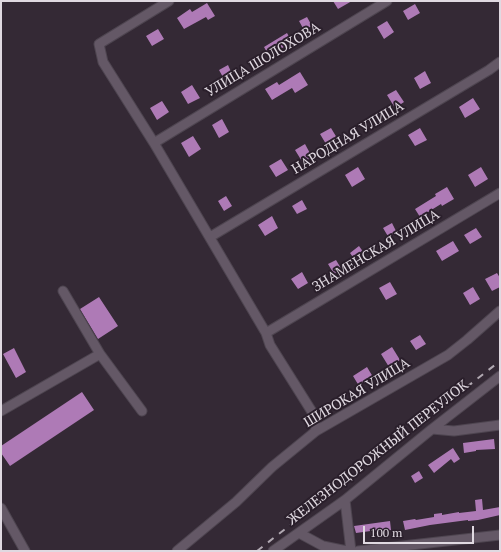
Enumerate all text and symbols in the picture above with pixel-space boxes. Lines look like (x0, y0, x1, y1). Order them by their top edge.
street label: УЛИЦА ШОЛОХОВА (203, 19, 323, 101)
street label: НАРОДНАЯ УЛИЦА (289, 98, 407, 178)
street label: ЗНАМЕНСКАЯ УЛИЦА (309, 206, 443, 296)
street label: ШИРОКАЯ УЛИЦА (301, 355, 413, 431)
street label: ЖЕЛЕЗНОДОРОЖНЫЙ ПЕРЕУЛОК (284, 377, 472, 529)
scale bar (365, 518, 476, 544)
text: 100 m (370, 525, 402, 540)

